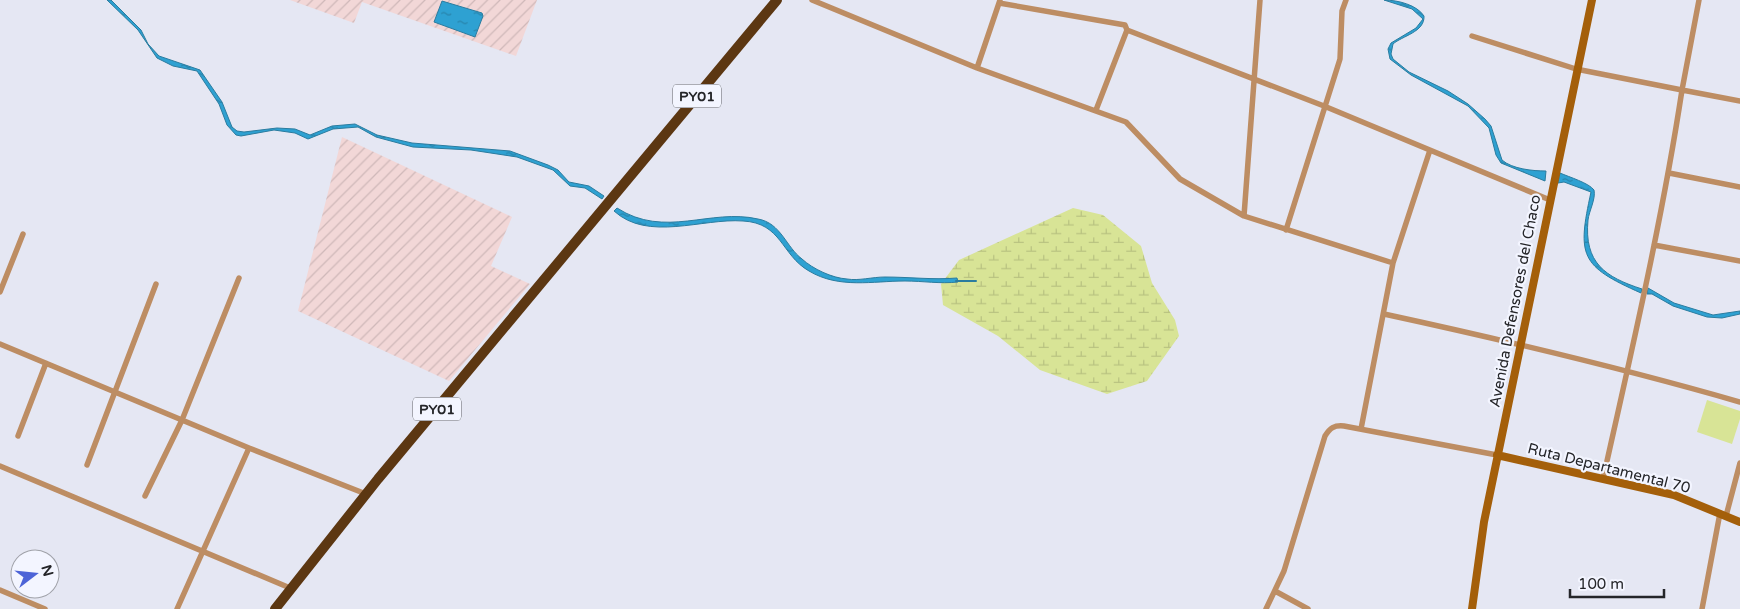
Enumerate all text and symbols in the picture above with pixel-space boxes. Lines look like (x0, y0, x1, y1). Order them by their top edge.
road number: PY01 (673, 84, 721, 108)
street label: Avenida Defensores del Chaco (1486, 193, 1544, 409)
road number: PY01 (413, 398, 461, 420)
street label: Ruta Departamental 70 (1526, 439, 1692, 497)
north arrow (10, 549, 60, 599)
text: N (37, 563, 57, 578)
scale bar (1570, 566, 1664, 598)
text: 100 m (1578, 575, 1624, 593)

